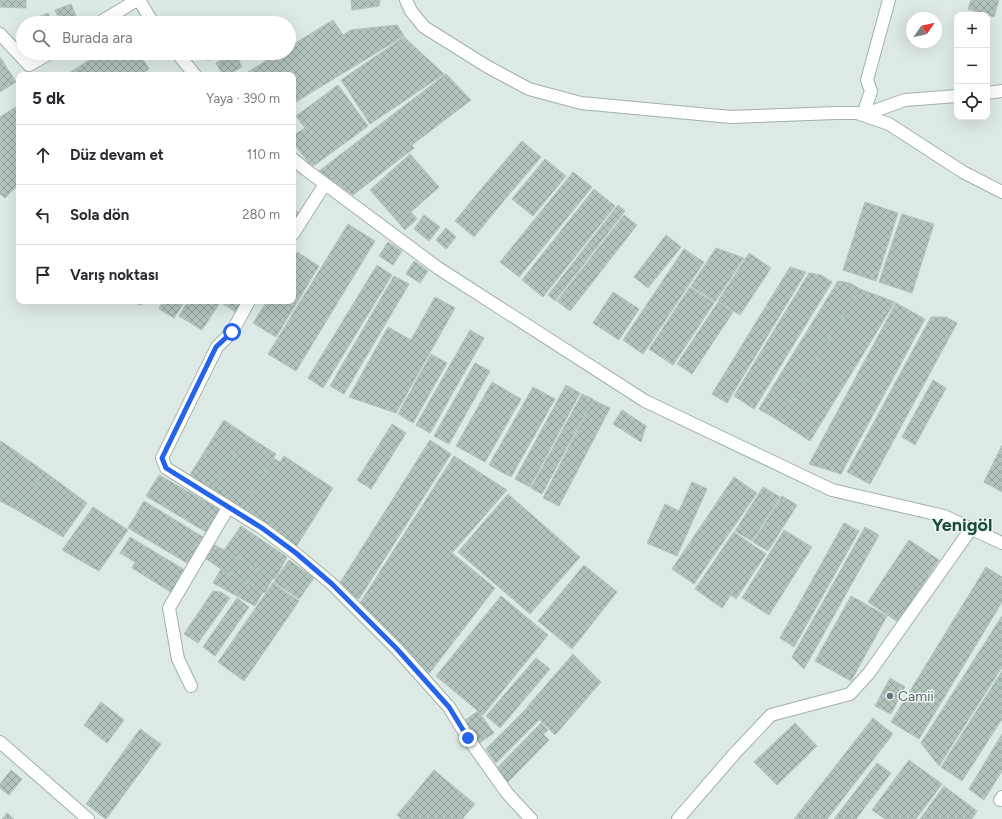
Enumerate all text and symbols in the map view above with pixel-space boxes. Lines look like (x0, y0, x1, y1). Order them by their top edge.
north arrow (906, 12, 942, 48)
map controls (954, 12, 990, 120)
button: + (954, 12, 990, 48)
search box (16, 16, 296, 60)
icon: search (30, 27, 52, 49)
text: Burada ara (62, 29, 133, 47)
button: − (954, 48, 990, 84)
button: locate (954, 84, 990, 120)
text: 5 dk (32, 88, 65, 108)
text: Yaya · 390 m (206, 91, 280, 106)
icon: ahead (32, 144, 54, 166)
text: Düz devam et (70, 146, 164, 164)
text: 110 m (247, 147, 280, 162)
icon: left (32, 204, 54, 226)
text: Sola dön (70, 206, 129, 224)
text: 280 m (242, 207, 280, 222)
icon: arrive (32, 264, 54, 286)
text: Varış noktası (70, 266, 159, 284)
route start (223, 323, 241, 341)
district label: Yenigöl (932, 514, 992, 536)
place label: Camii (898, 688, 934, 705)
marker: Camii (885, 691, 895, 701)
route end (459, 729, 477, 747)

